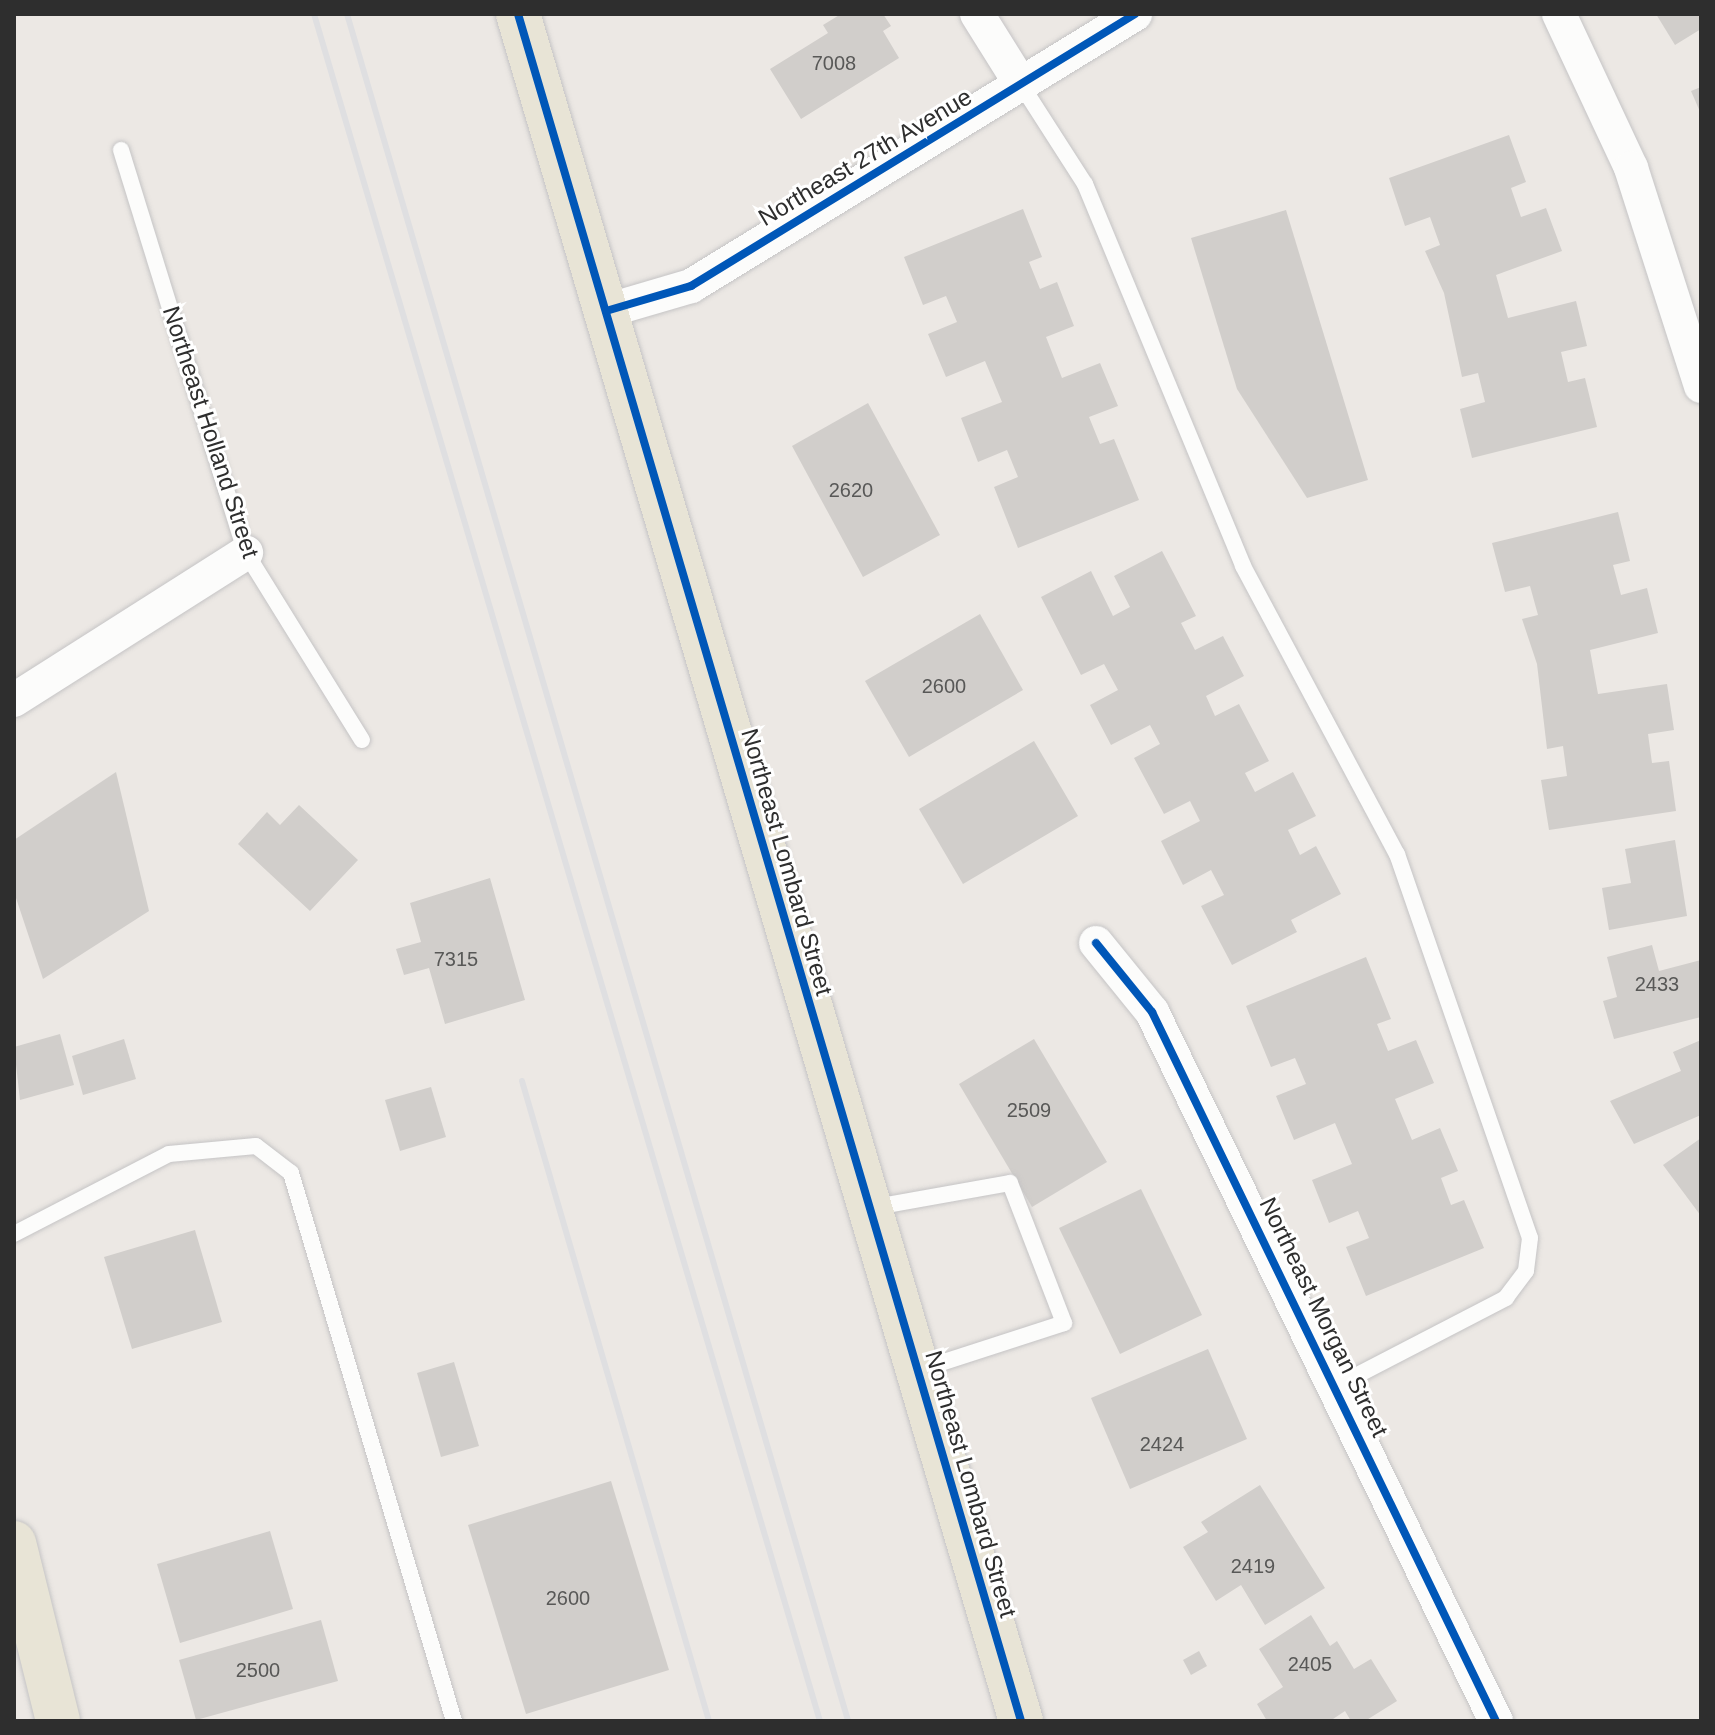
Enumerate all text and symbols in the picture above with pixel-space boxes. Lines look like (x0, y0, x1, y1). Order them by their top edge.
house number: 7008 (812, 51, 856, 75)
street label: Northeast 27th Avenue (753, 82, 977, 232)
street label: Northeast Holland Street (157, 303, 265, 561)
house number: 2620 (829, 478, 873, 502)
house number: 2600 (922, 674, 966, 698)
street label: Northeast Lombard Street (735, 725, 839, 999)
house number: 7315 (434, 947, 478, 971)
house number: 2433 (1635, 972, 1679, 996)
house number: 2509 (1007, 1098, 1051, 1122)
street label: Northeast Morgan Street (1253, 1193, 1395, 1441)
street label: Northeast Lombard Street (919, 1347, 1023, 1621)
house number: 2424 (1140, 1432, 1184, 1456)
house number: 2419 (1231, 1554, 1275, 1578)
house number: 2600 (546, 1586, 590, 1610)
house number: 2405 (1288, 1652, 1332, 1676)
house number: 2500 (236, 1658, 280, 1682)

